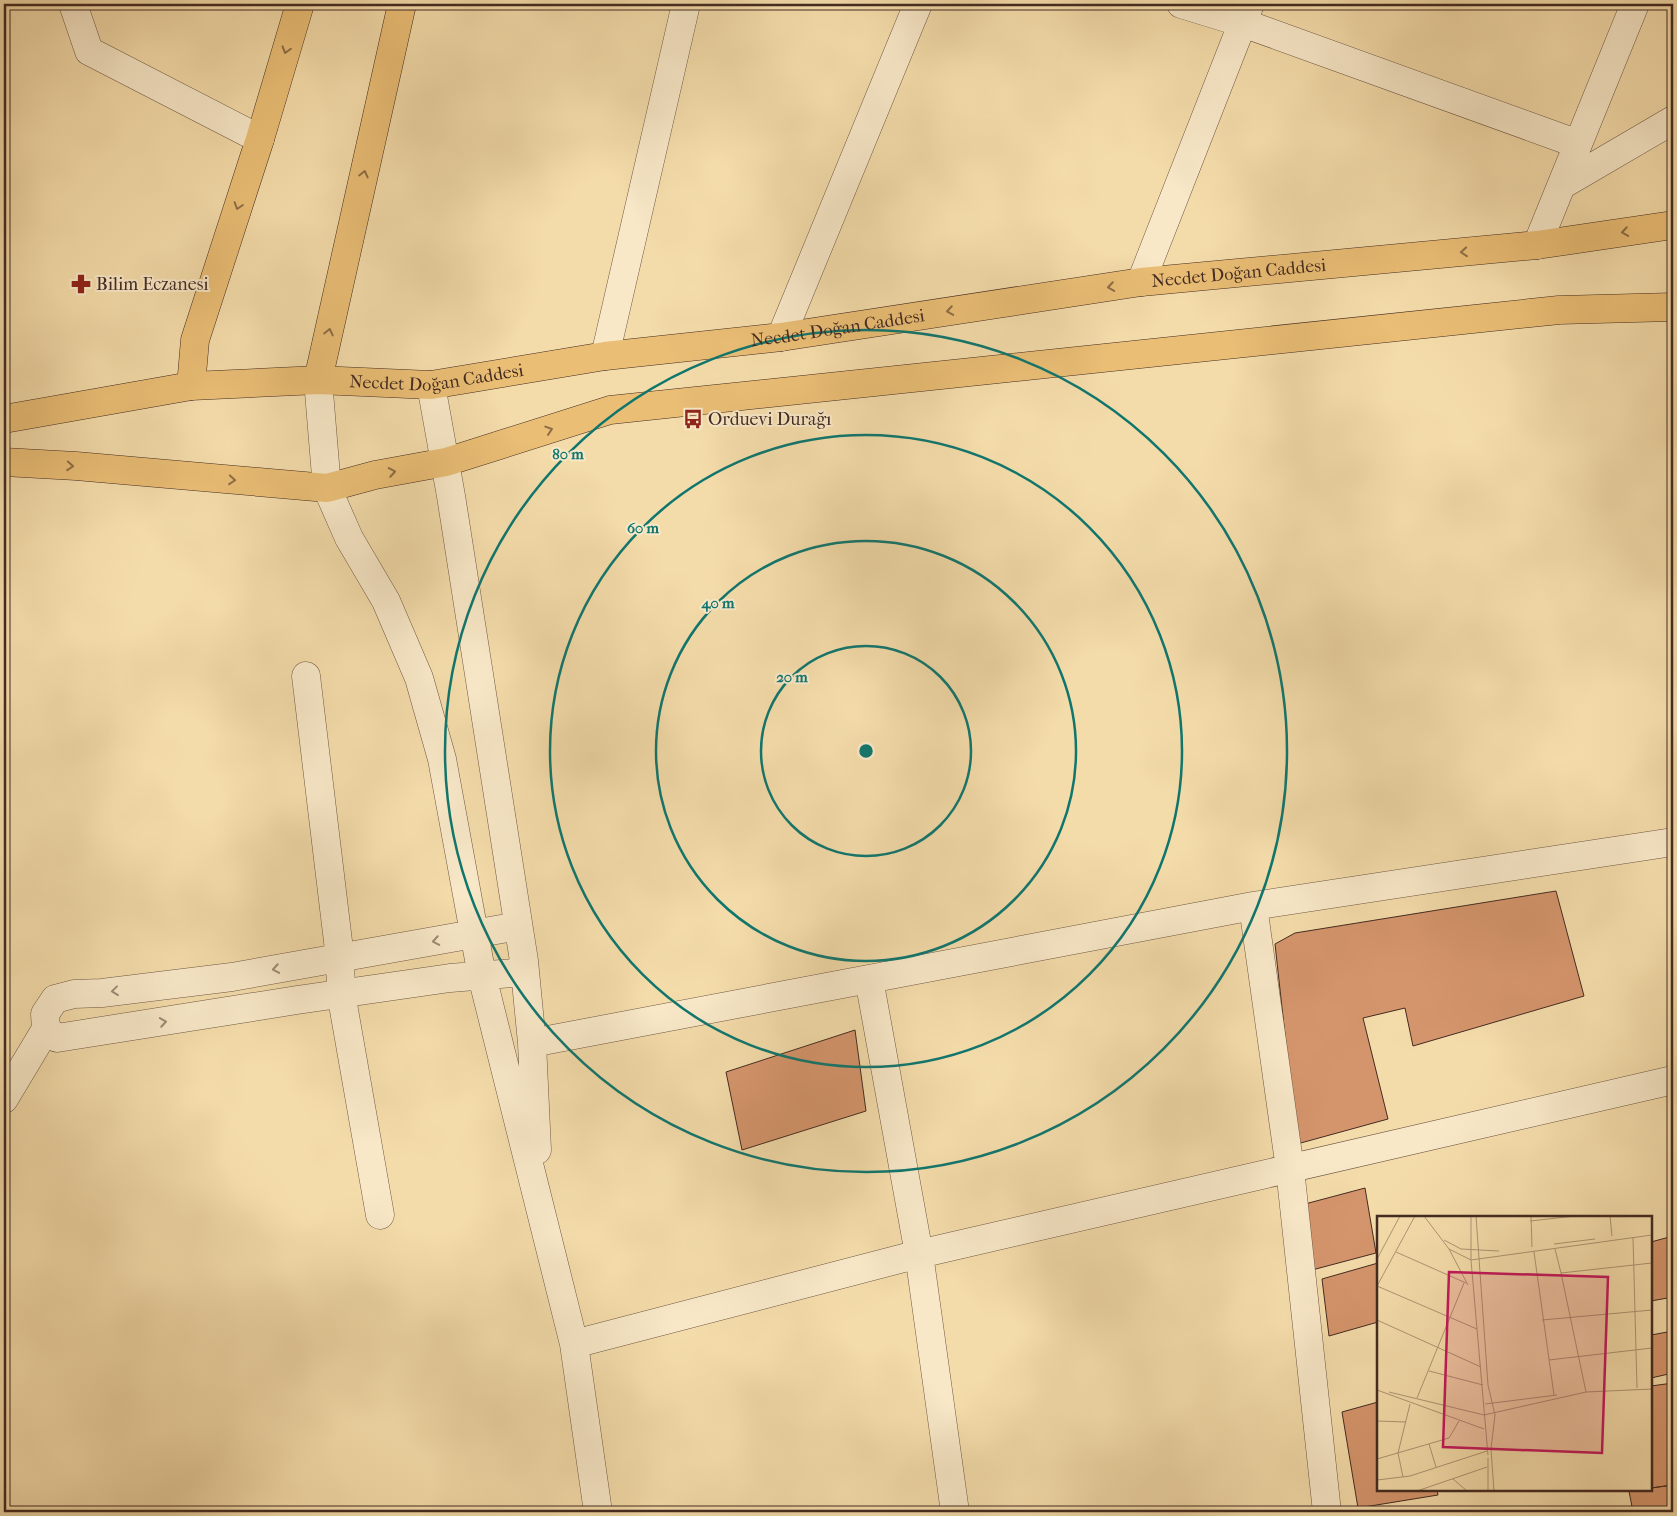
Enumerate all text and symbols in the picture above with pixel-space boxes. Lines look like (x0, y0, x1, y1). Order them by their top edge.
one-way arrow (281, 46, 291, 54)
one-way arrow (358, 169, 369, 178)
one-way arrow (234, 201, 244, 209)
one-way arrow (1621, 226, 1629, 237)
one-way arrow (1460, 246, 1468, 257)
street label: Necdet Doğan Caddesi (1151, 254, 1328, 291)
pharmacy icon: Bilim Eczanesi (70, 273, 92, 295)
place label: Bilim Eczanesi (96, 274, 209, 295)
one-way arrow (1106, 281, 1114, 292)
street label: Necdet Doğan Caddesi (750, 305, 927, 351)
one-way arrow (946, 305, 954, 316)
one-way arrow (323, 328, 334, 337)
street label: Necdet Doğan Caddesi (349, 359, 526, 396)
bus stop icon: Orduevi Durağı (682, 408, 704, 430)
place label: Orduevi Durağı (708, 409, 832, 430)
one-way arrow (544, 425, 552, 435)
text: 80 m (552, 445, 584, 463)
one-way arrow (66, 460, 74, 471)
one-way arrow (388, 467, 396, 477)
one-way arrow (228, 475, 236, 486)
text: 60 m (627, 519, 660, 537)
text: 40 m (701, 594, 735, 612)
text: 20 m (776, 668, 808, 686)
centre of rings (857, 742, 875, 760)
one-way arrow (432, 936, 441, 946)
one-way arrow (272, 963, 280, 973)
one-way arrow (111, 986, 119, 996)
one-way arrow (158, 1017, 167, 1027)
inset map (1377, 1216, 1652, 1491)

